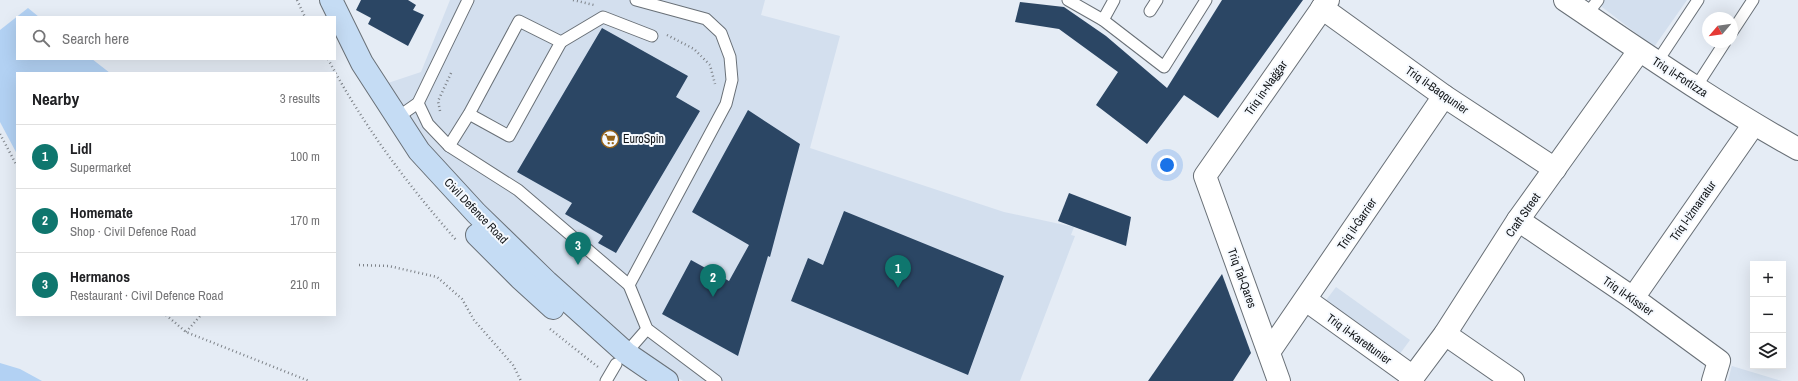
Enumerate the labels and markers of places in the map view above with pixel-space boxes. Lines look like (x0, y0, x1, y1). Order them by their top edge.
supermarket icon: EuroSpin (600, 129, 620, 149)
place label: EuroSpin (623, 131, 664, 147)
pin: 3 (565, 232, 591, 265)
pin: 1 (885, 255, 911, 288)
pin: 2 (700, 264, 726, 297)

